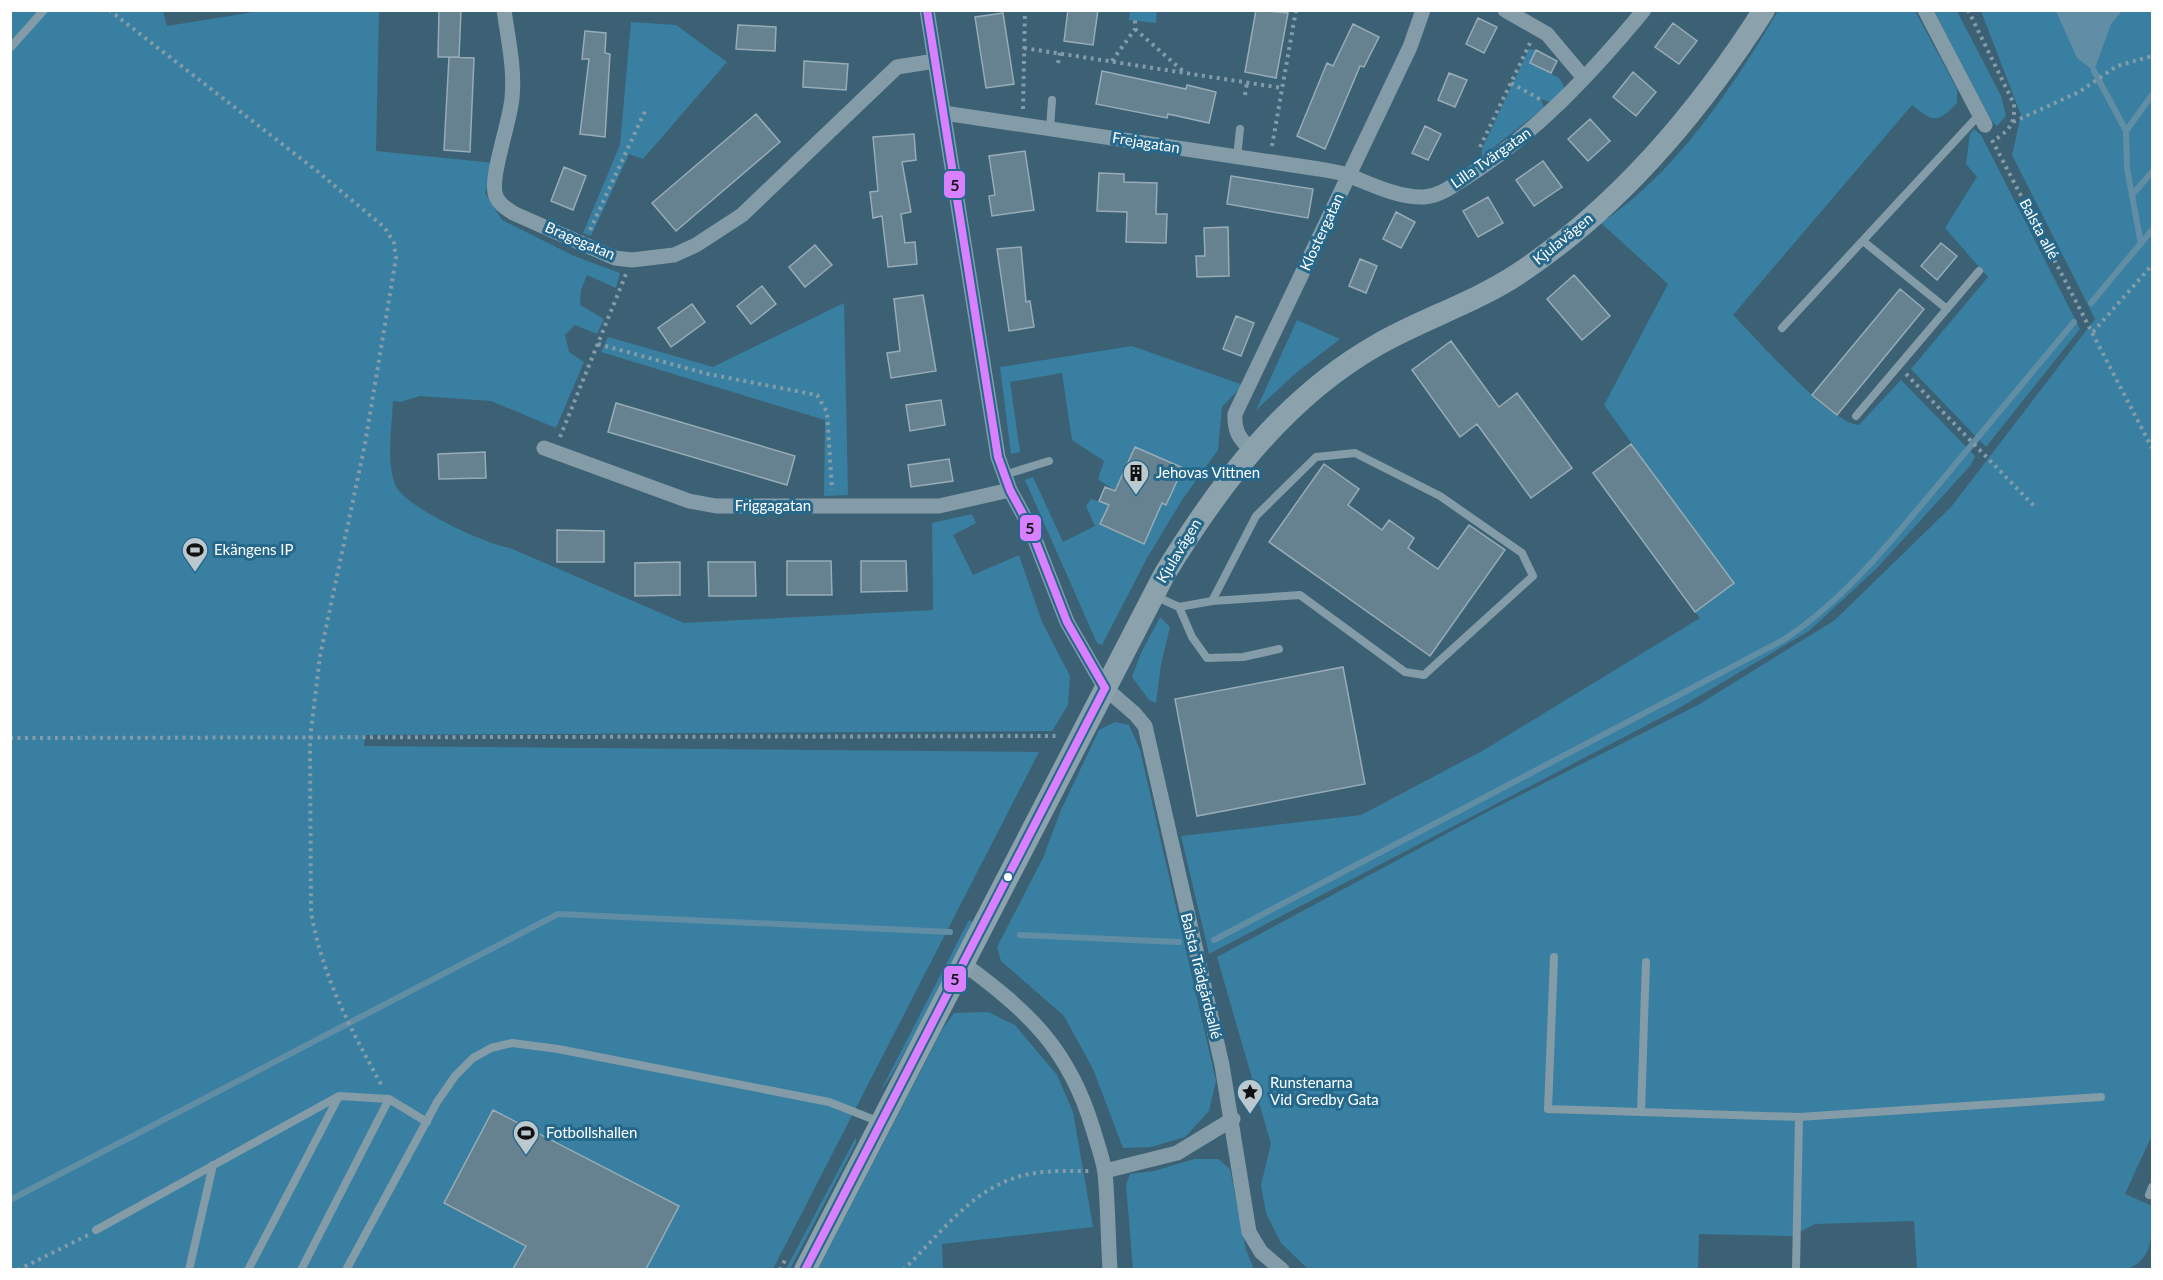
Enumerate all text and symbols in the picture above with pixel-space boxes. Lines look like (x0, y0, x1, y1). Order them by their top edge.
street label: Lilla Tvärgatan (1447, 123, 1534, 191)
street label: Frejagatan (1111, 128, 1181, 156)
line badge: 5 (943, 170, 966, 199)
text: 5 (950, 175, 960, 194)
street label: Klostergatan (1295, 190, 1347, 273)
street label: Balsta allé (2016, 195, 2063, 262)
street label: Kjulavägen (1529, 209, 1596, 268)
street label: Bragegatan (543, 217, 618, 263)
building icon: Jehovas Vittnen (1121, 458, 1151, 496)
place label: Jehovas Vittnen (1156, 463, 1260, 481)
street label: Friggagatan (735, 496, 811, 514)
line badge: 5 (1019, 514, 1042, 542)
street label: Kjulavägen (1152, 515, 1204, 586)
text: 5 (1025, 518, 1035, 537)
sports icon: Ekängens IP (180, 535, 210, 573)
place label: Ekängens IP (214, 540, 294, 558)
unlabelled marker (1002, 871, 1014, 883)
street label: Balsta Trädgårdsallé (1178, 911, 1226, 1041)
line badge: 5 (943, 965, 967, 993)
text: 5 (950, 969, 960, 988)
place label: Runstenarna Vid Gredby Gata (1270, 1073, 1379, 1108)
place icon: Runstenarna Vid Gredby Gata (1235, 1077, 1265, 1115)
sports icon: Fotbollshallen (511, 1118, 541, 1156)
place label: Fotbollshallen (546, 1123, 637, 1141)

